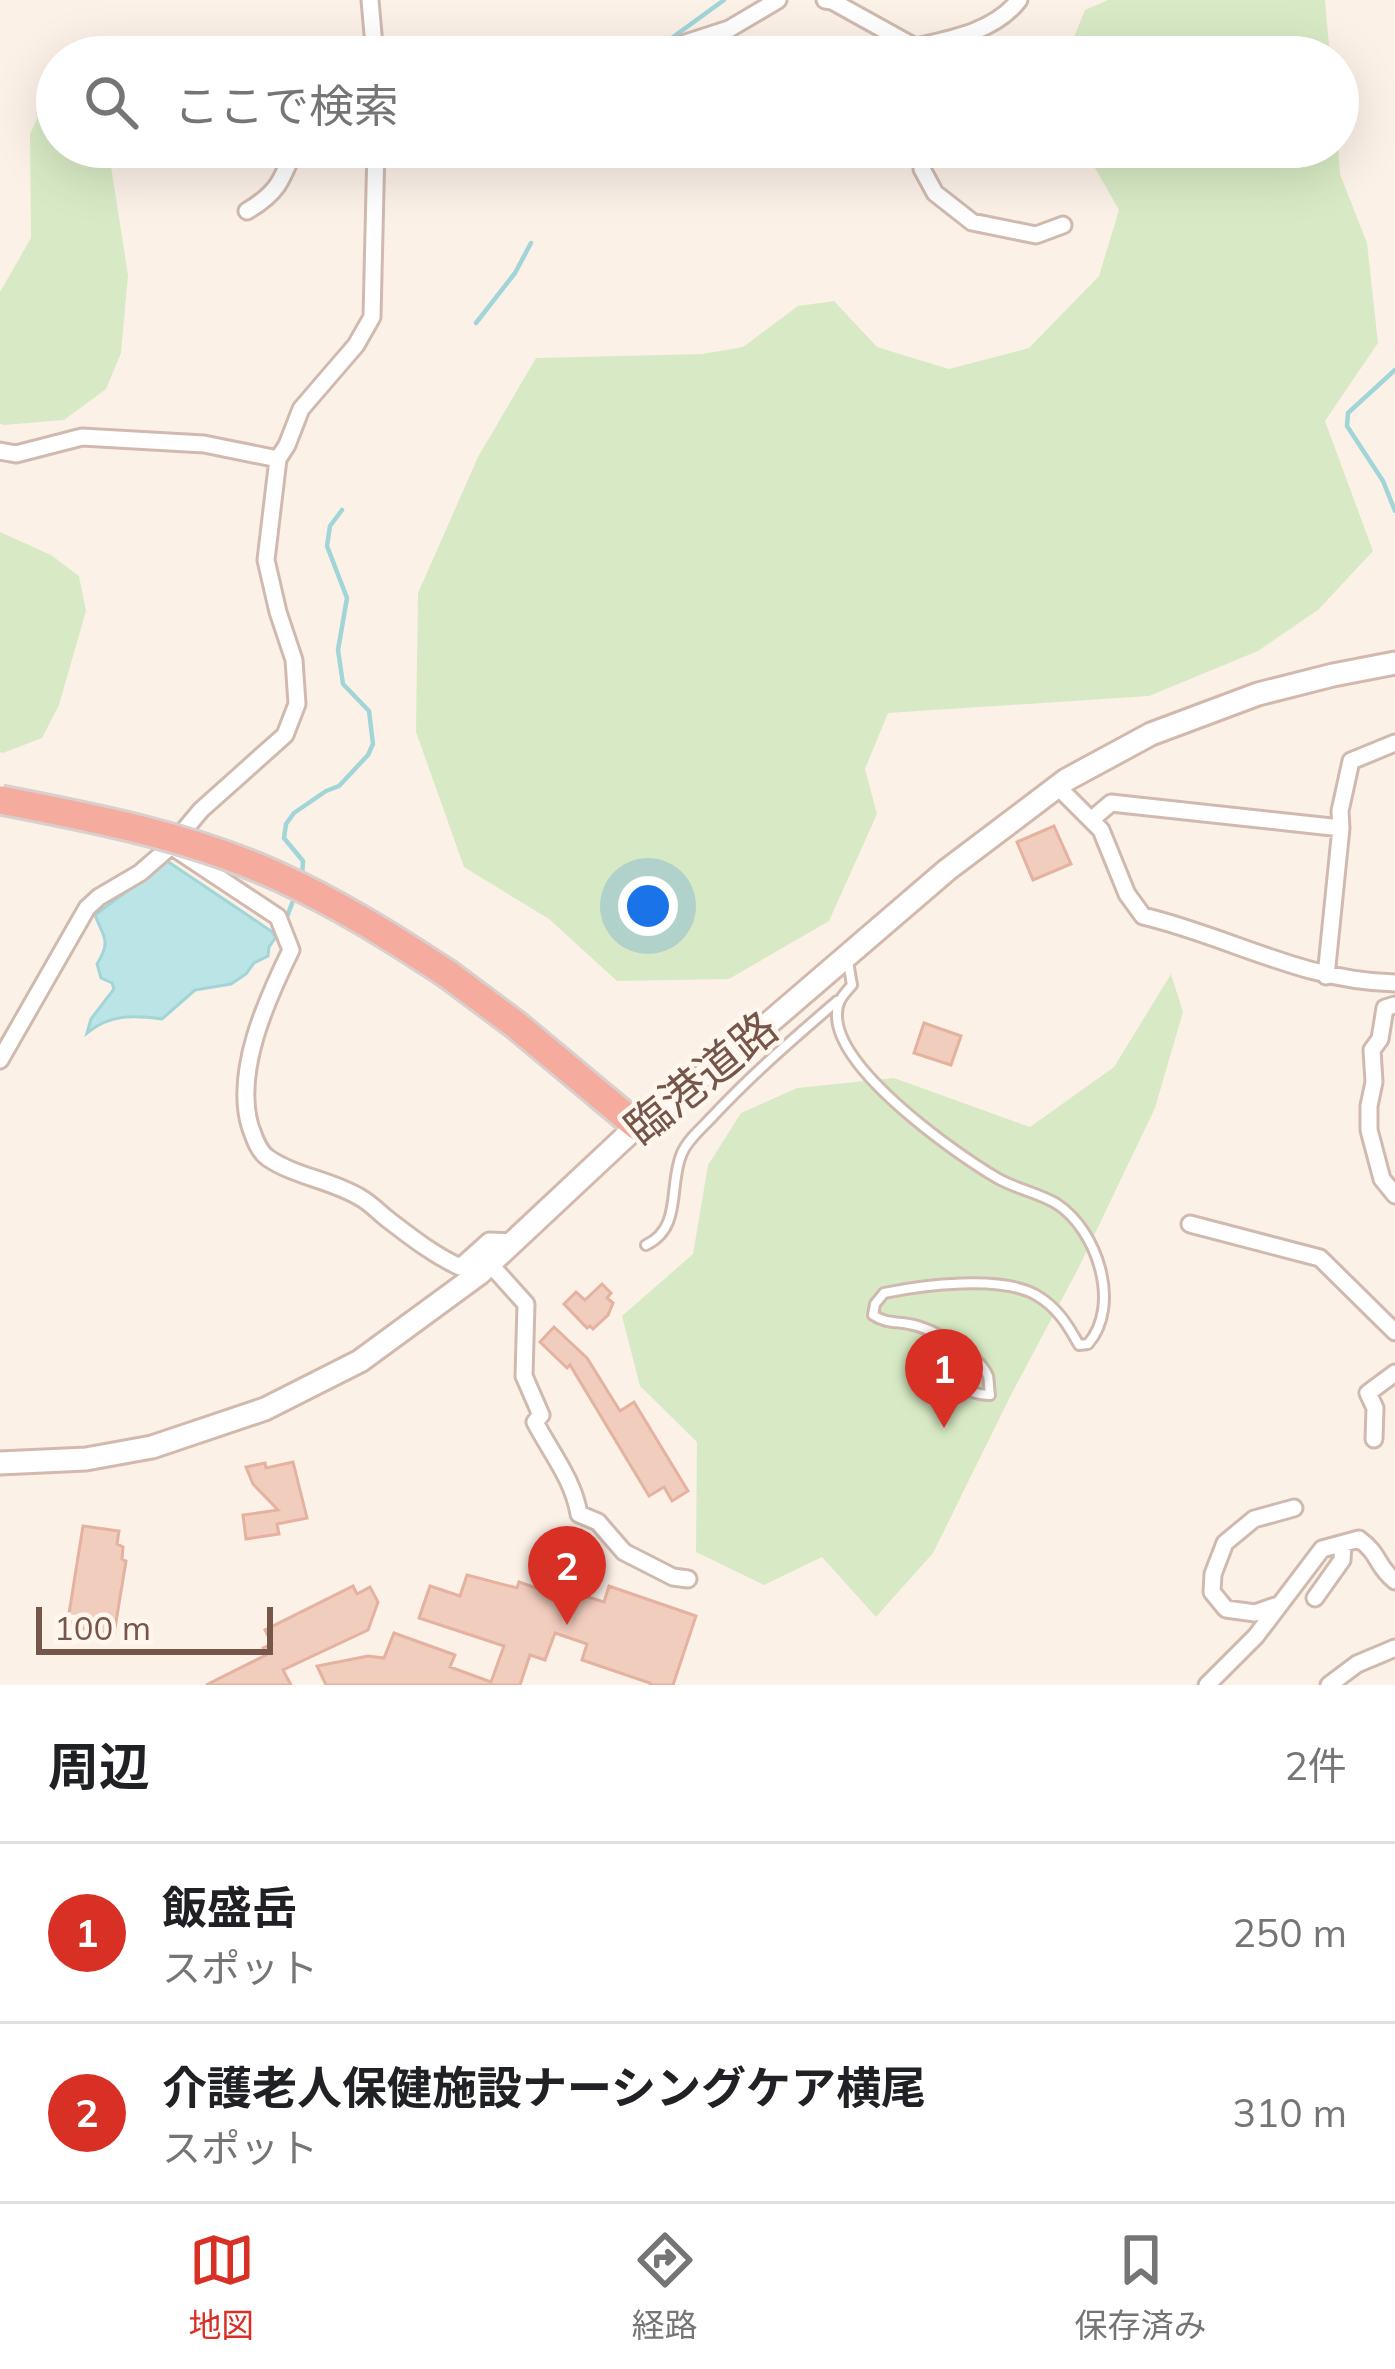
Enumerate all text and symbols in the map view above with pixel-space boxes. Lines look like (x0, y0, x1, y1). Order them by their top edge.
search box (36, 36, 1359, 168)
icon: search (78, 69, 144, 135)
text: ここで検索 (174, 77, 399, 133)
your location (618, 876, 678, 936)
street label: 臨港道路 (613, 999, 788, 1156)
pin: 1 (905, 1329, 983, 1428)
pin: 2 (528, 1526, 606, 1625)
scale bar (36, 1601, 273, 1654)
text: 100 m (54, 1607, 151, 1648)
text: 周辺 (48, 1734, 150, 1798)
text: 2件 (1285, 1741, 1347, 1790)
text: 飯盛岳 (162, 1879, 297, 1935)
text: 1 (75, 1908, 99, 1957)
text: 250 m (1232, 1908, 1347, 1957)
text: スポット (162, 1943, 318, 1992)
text: 介護老人保健施設ナーシングケア横尾 (162, 2059, 926, 2115)
text: 2 (75, 2088, 99, 2137)
text: 310 m (1232, 2088, 1347, 2137)
text: スポット (162, 2123, 318, 2172)
tab: 地図 (189, 2227, 255, 2347)
tab: 経路 (632, 2227, 698, 2347)
tab: 保存済み (1075, 2227, 1207, 2347)

